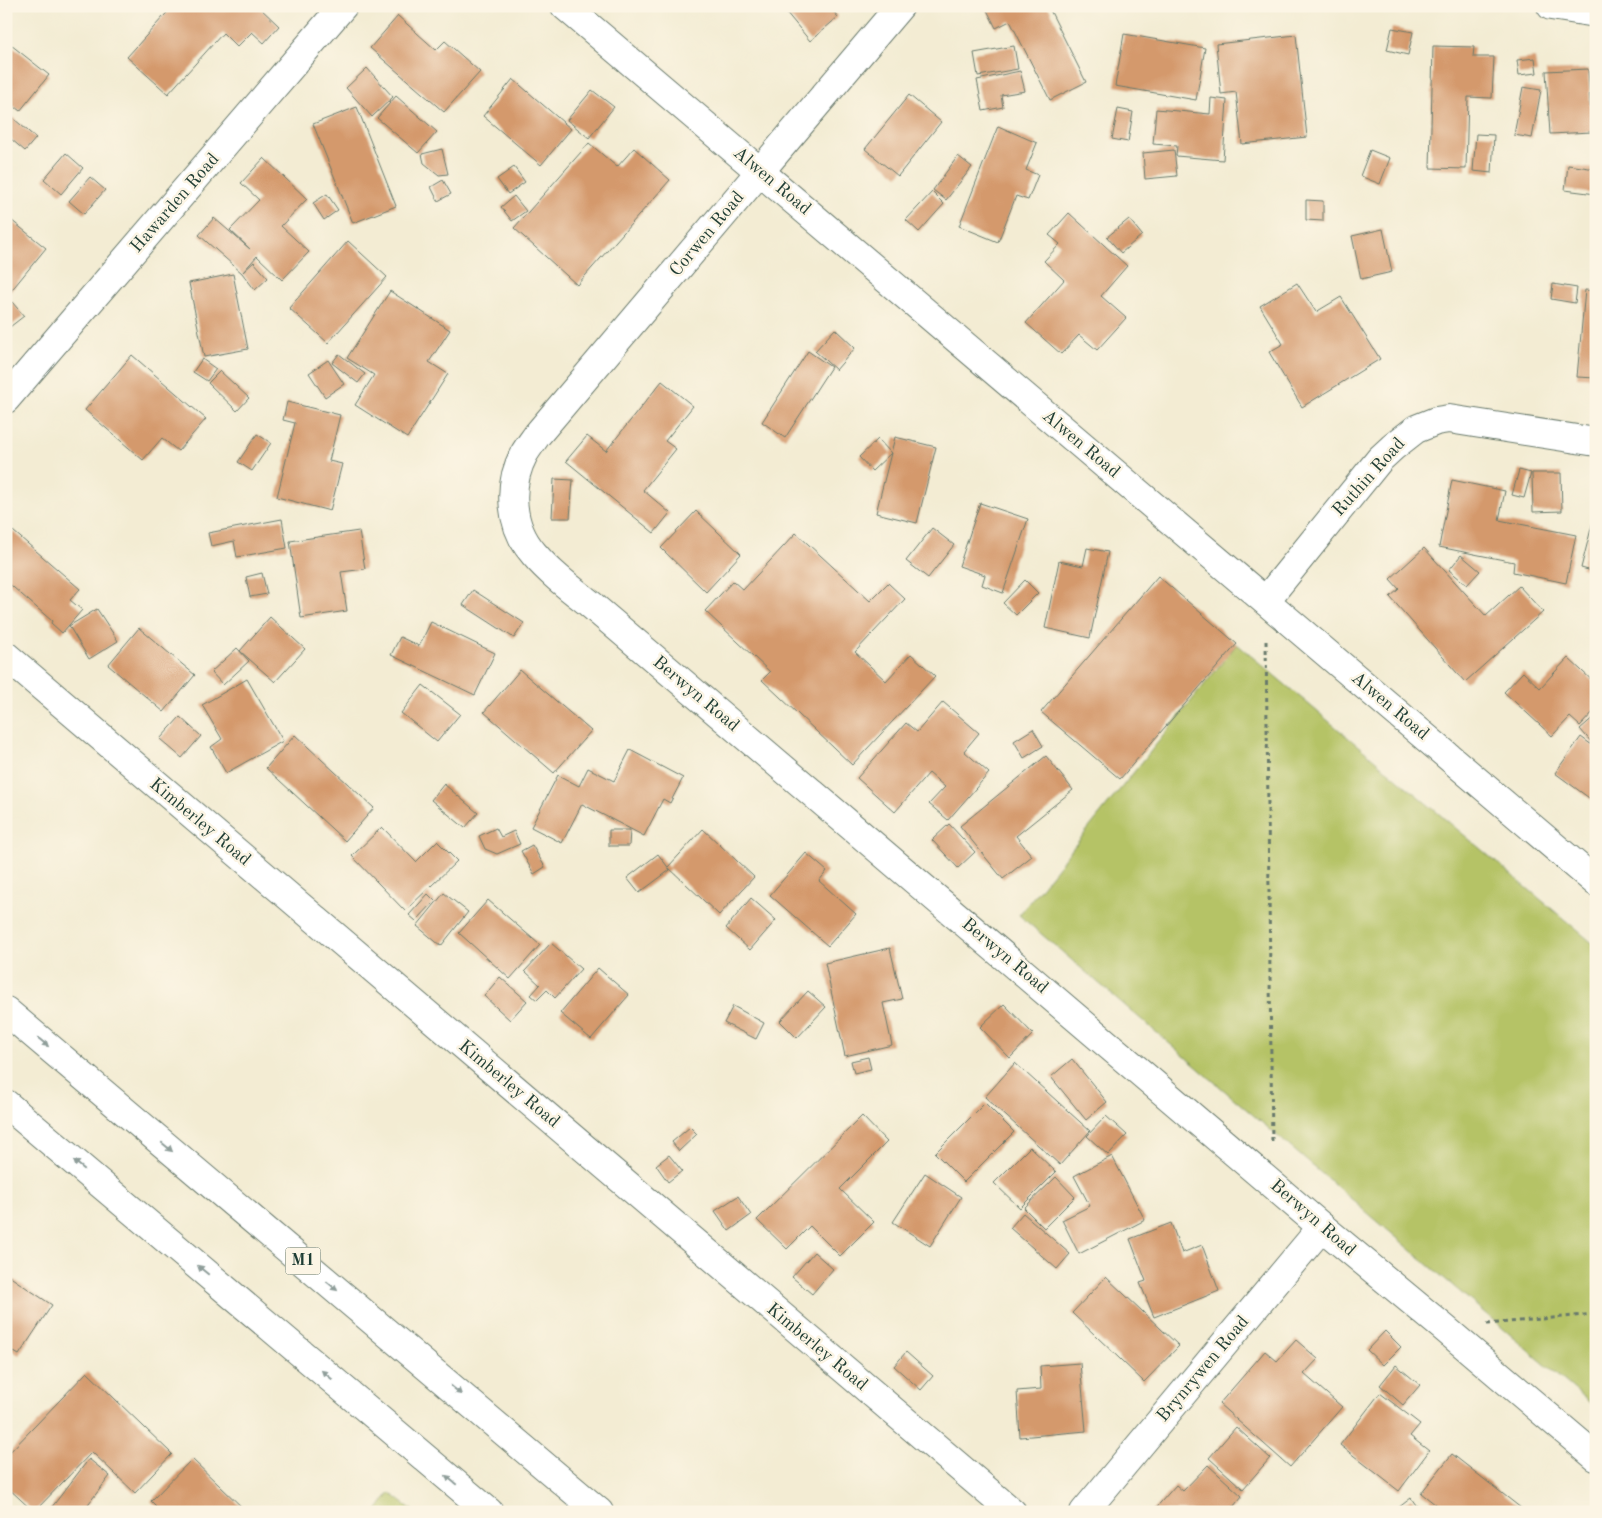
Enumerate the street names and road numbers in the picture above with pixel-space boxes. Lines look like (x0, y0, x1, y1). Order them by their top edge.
street label: Alwen Road (730, 144, 814, 218)
street label: Hawarden Road (127, 150, 223, 256)
street label: Corwen Road (666, 188, 748, 280)
street label: Alwen Road (1039, 407, 1123, 481)
street label: Ruthin Road (1329, 434, 1409, 520)
street label: Berwyn Road (649, 653, 743, 735)
street label: Alwen Road (1348, 669, 1432, 743)
street label: Kimberley Road (146, 775, 254, 869)
street label: Berwyn Road (958, 915, 1052, 997)
street label: Kimberley Road (455, 1037, 563, 1131)
street label: Berwyn Road (1267, 1176, 1359, 1260)
road number: M1 (286, 1248, 320, 1274)
street label: Kimberley Road (763, 1300, 871, 1394)
street label: Brynrywen Road (1154, 1313, 1252, 1425)

